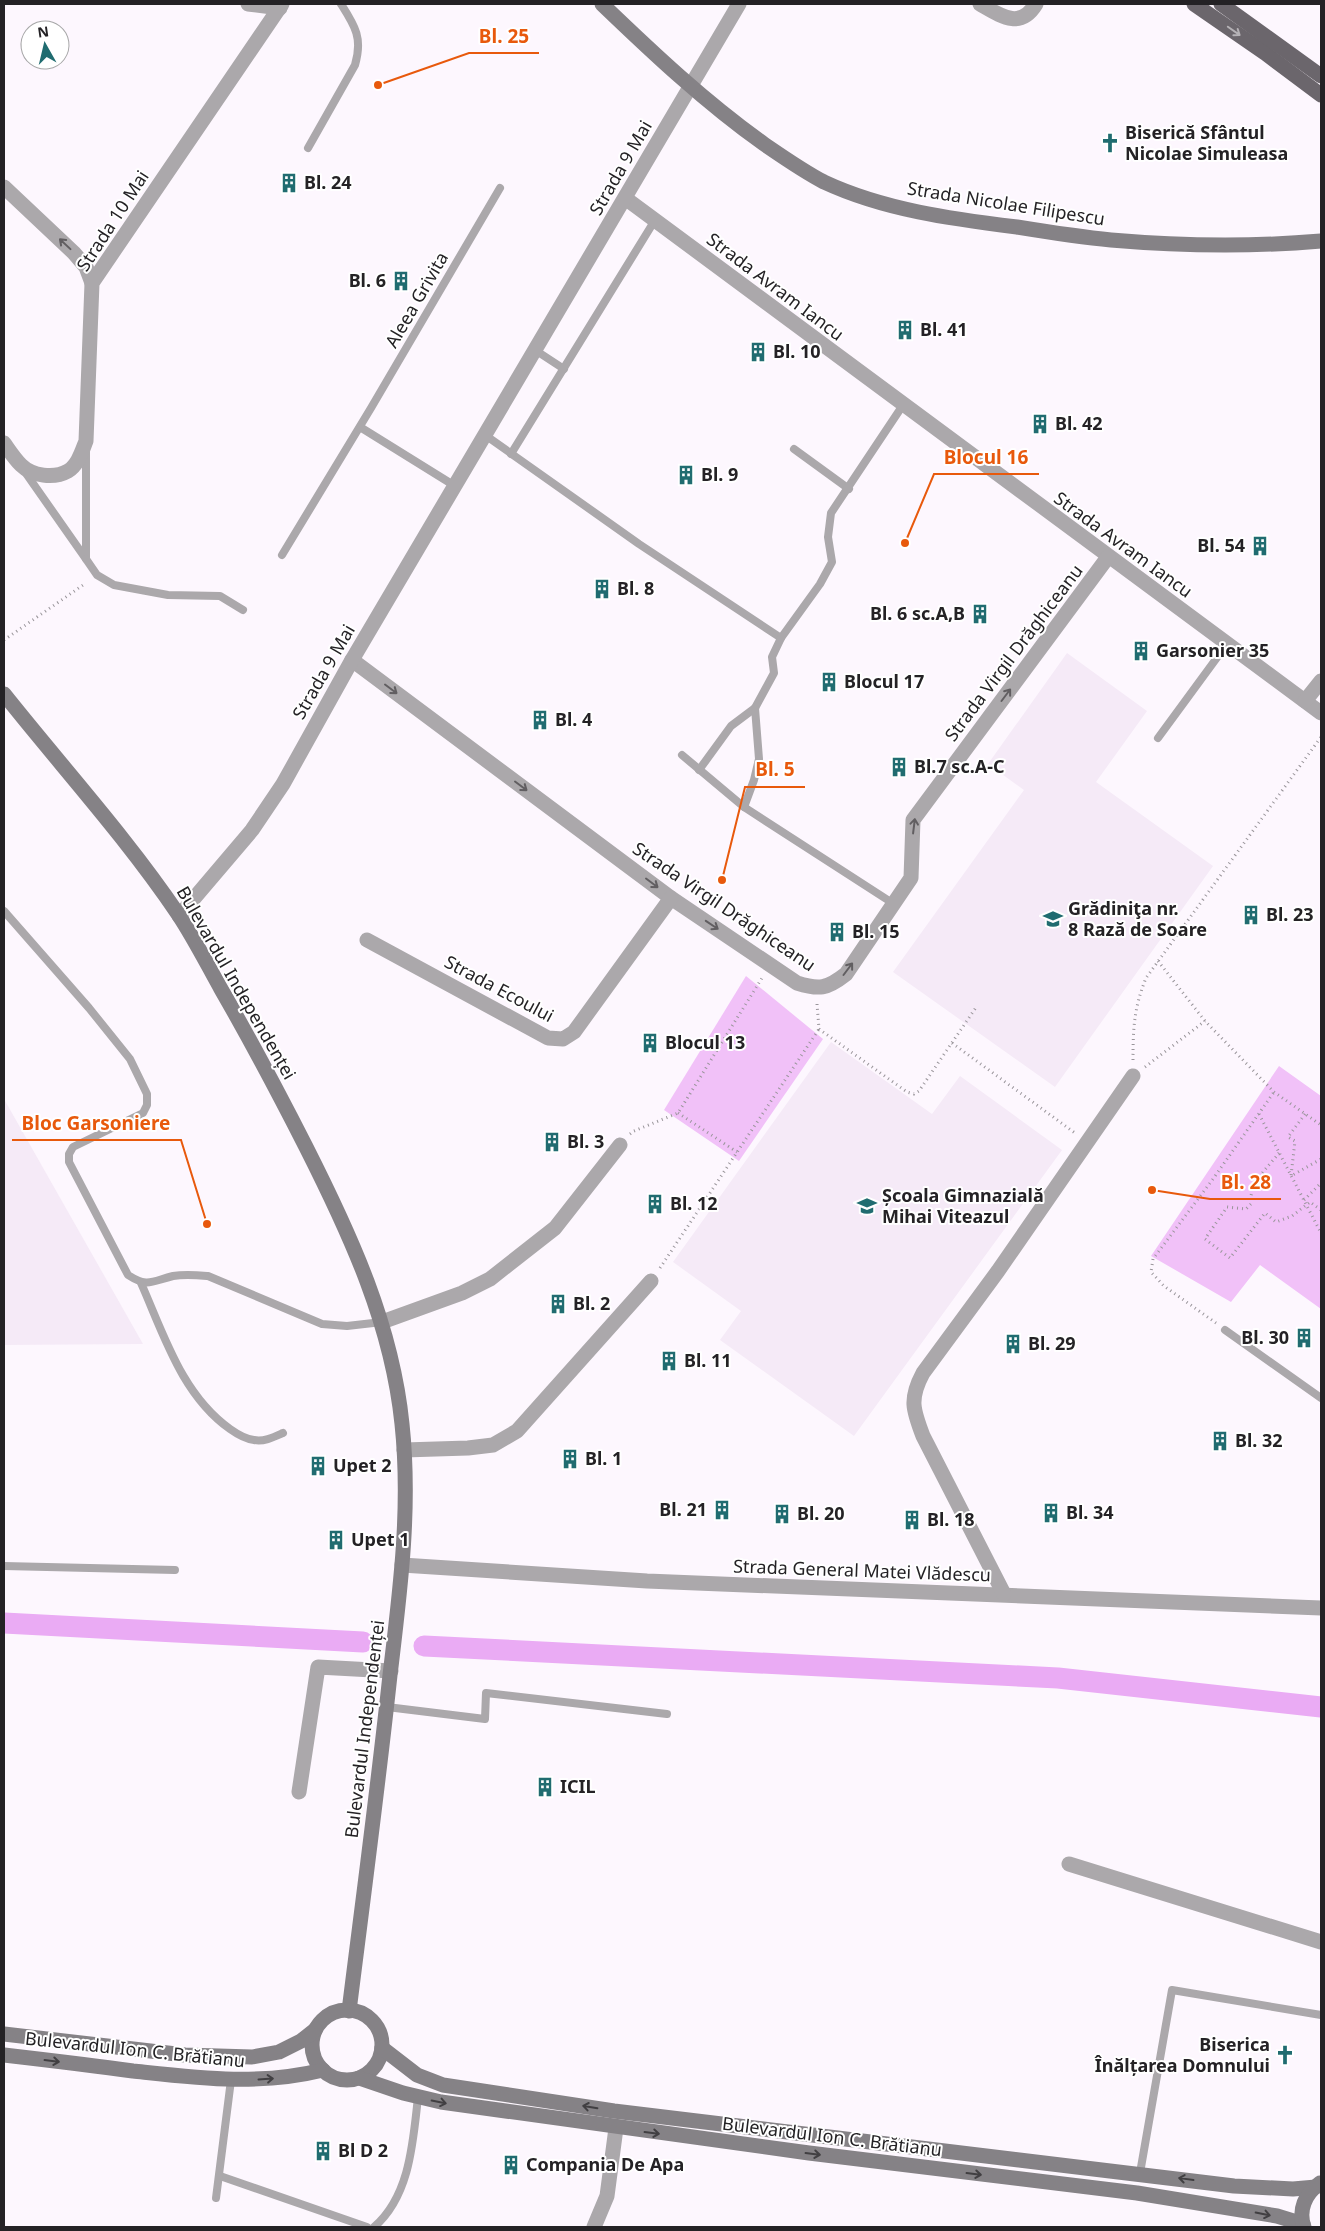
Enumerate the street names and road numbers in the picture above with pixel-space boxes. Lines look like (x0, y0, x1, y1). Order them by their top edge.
street label: Strada 9 Mai (583, 116, 657, 219)
street label: Strada 10 Mai (71, 165, 154, 276)
street label: Strada Nicolae Filipescu (906, 176, 1107, 230)
street label: Strada Avram Iancu (702, 227, 849, 346)
street label: Aleea Grivita (379, 247, 453, 352)
street label: Strada Avram Iancu (1049, 486, 1198, 603)
street label: Strada Virgil Drăghiceanu (939, 559, 1088, 746)
street label: Strada 9 Mai (286, 620, 360, 723)
street label: Strada Virgil Drăghiceanu (629, 836, 821, 976)
street label: Bulevardul Independenței (172, 881, 302, 1084)
street label: Strada Ecoului (441, 949, 558, 1027)
street label: Strada General Matei Vlădescu (733, 1554, 991, 1586)
street label: Bulevardul Independenței (339, 1618, 389, 1839)
street label: Bulevardul Ion C. Brătianu (24, 2026, 246, 2072)
street label: Bulevardul Ion C. Brătianu (721, 2111, 943, 2161)

